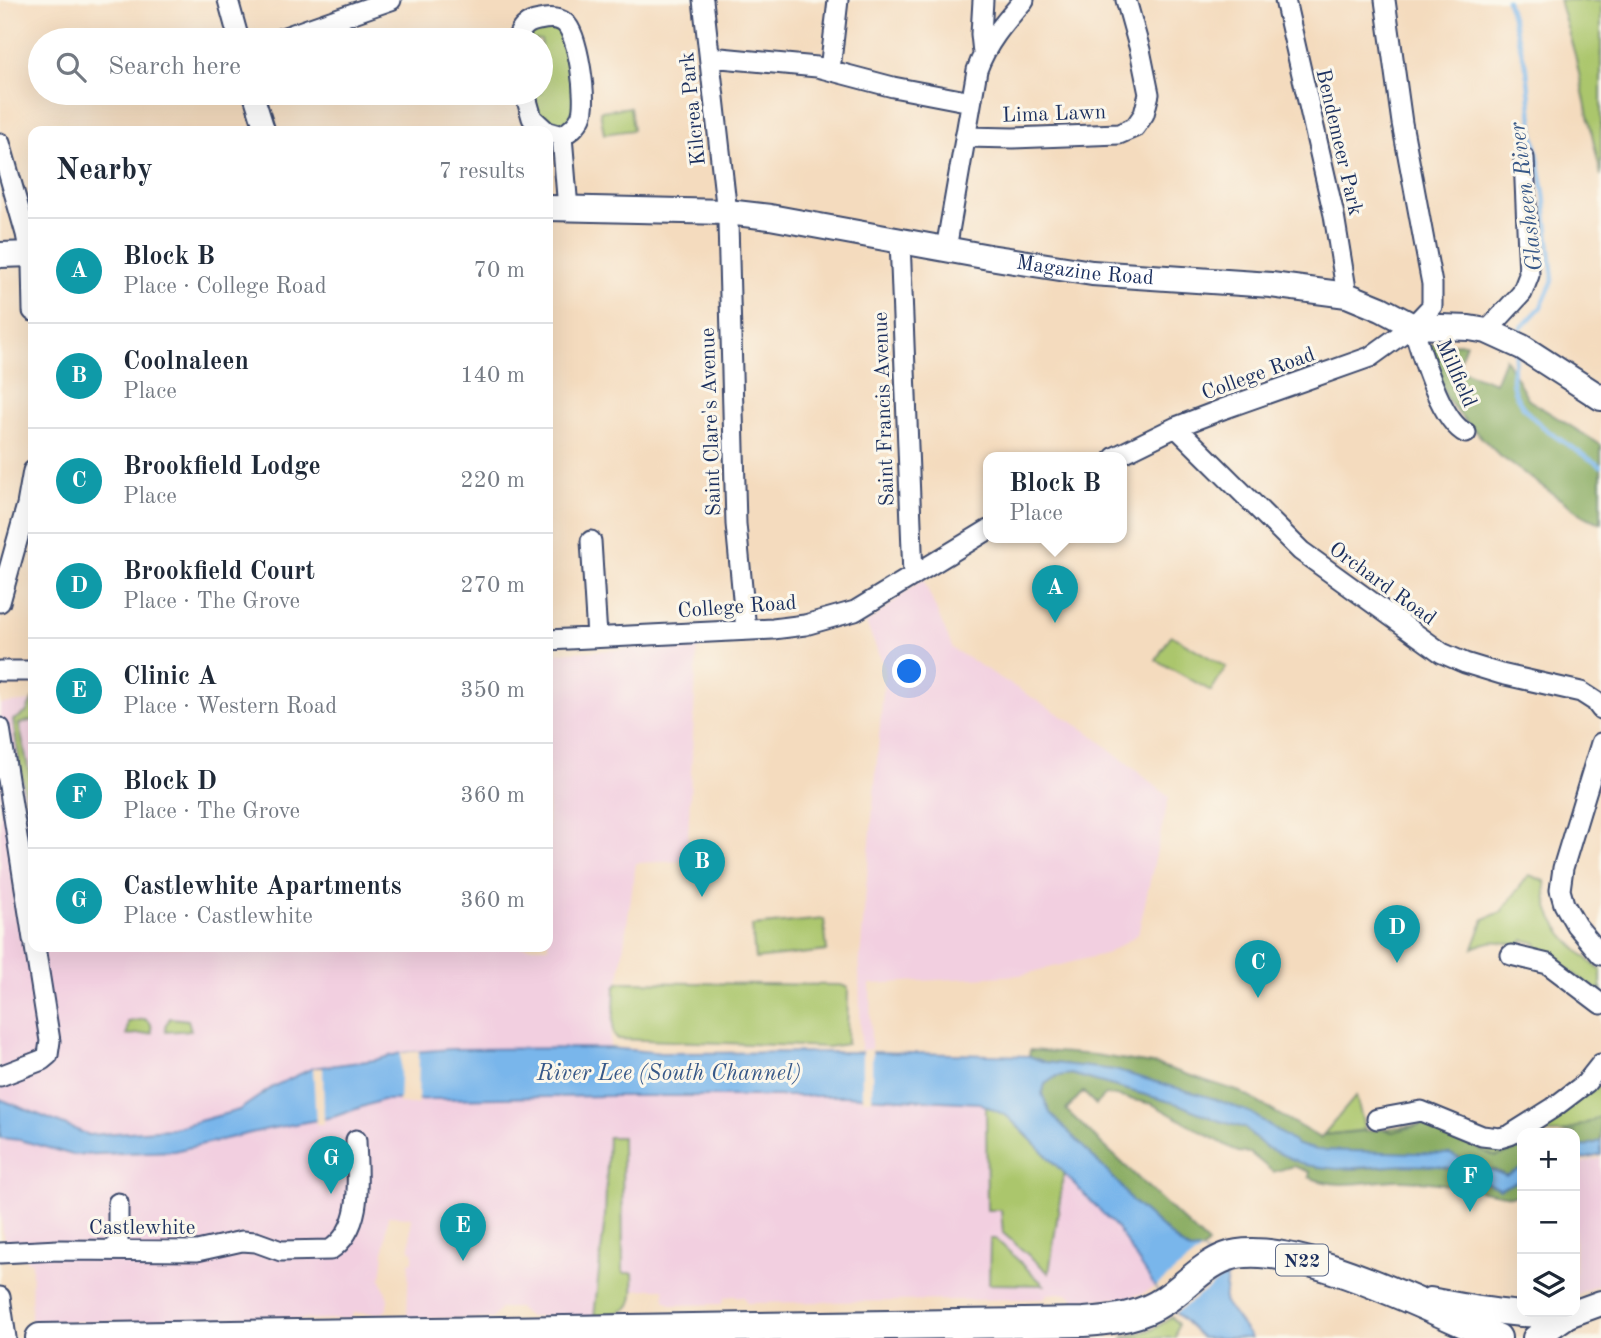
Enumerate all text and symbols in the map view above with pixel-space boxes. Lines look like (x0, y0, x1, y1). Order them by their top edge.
search box (28, 28, 553, 105)
icon: search (52, 48, 90, 86)
street label: Kilcrea Park (677, 51, 710, 167)
text: Search here (108, 54, 241, 80)
street label: Bendemeer Park (1311, 67, 1366, 218)
street label: Lima Lawn (1002, 102, 1107, 127)
water label: Glasheen River (1506, 120, 1547, 273)
text: Nearby (56, 156, 153, 186)
text: 7 results (439, 160, 525, 183)
text: Block B (123, 244, 215, 270)
street label: Magazine Road (1015, 252, 1154, 289)
text: A (70, 259, 88, 282)
text: 70 m (474, 259, 525, 282)
text: Place · College Road (123, 275, 327, 298)
street label: Saint Francis Avenue (871, 311, 898, 507)
street label: Saint Clare's Avenue (698, 327, 725, 517)
street label: Millfield (1431, 336, 1480, 411)
street label: College Road (1199, 344, 1318, 405)
text: Coolnaleen (123, 349, 249, 375)
text: B (71, 364, 87, 387)
text: 140 m (460, 364, 525, 387)
text: Place (123, 380, 177, 403)
popup (983, 452, 1127, 543)
text: Brookfield Lodge (123, 454, 321, 480)
text: C (71, 469, 87, 492)
text: 220 m (460, 469, 525, 492)
text: Block B (1009, 471, 1101, 497)
text: Place (123, 485, 177, 508)
text: Place (1009, 502, 1063, 525)
street label: Orchard Road (1325, 539, 1439, 630)
text: Brookfield Court (123, 559, 315, 585)
pin: A (1032, 565, 1078, 623)
text: D (70, 574, 88, 597)
text: 270 m (460, 574, 525, 597)
text: Place · The Grove (123, 590, 300, 613)
street label: College Road (677, 593, 797, 622)
your location (892, 654, 926, 688)
text: Clinic A (123, 664, 217, 690)
text: E (71, 679, 87, 702)
text: 350 m (460, 679, 525, 702)
text: Place · Western Road (123, 695, 337, 718)
text: Block D (123, 769, 217, 795)
text: F (71, 784, 87, 807)
text: 360 m (460, 784, 525, 807)
text: Place · The Grove (123, 800, 300, 823)
pin: B (679, 839, 725, 897)
text: Castlewhite Apartments (123, 874, 402, 900)
text: G (71, 889, 87, 912)
text: 360 m (460, 889, 525, 912)
text: Place · Castlewhite (123, 905, 313, 928)
pin: D (1374, 905, 1420, 963)
pin: C (1235, 940, 1281, 998)
water label: River Lee (South Channel) (536, 1062, 801, 1085)
map controls (1517, 1128, 1580, 1317)
button: + (1517, 1128, 1580, 1191)
pin: G (308, 1136, 354, 1194)
pin: F (1447, 1154, 1493, 1212)
button: − (1517, 1191, 1580, 1254)
pin: E (440, 1203, 486, 1261)
street label: Castlewhite (89, 1218, 195, 1239)
road number: N22 (1276, 1244, 1328, 1276)
button: layers (1517, 1254, 1580, 1317)

